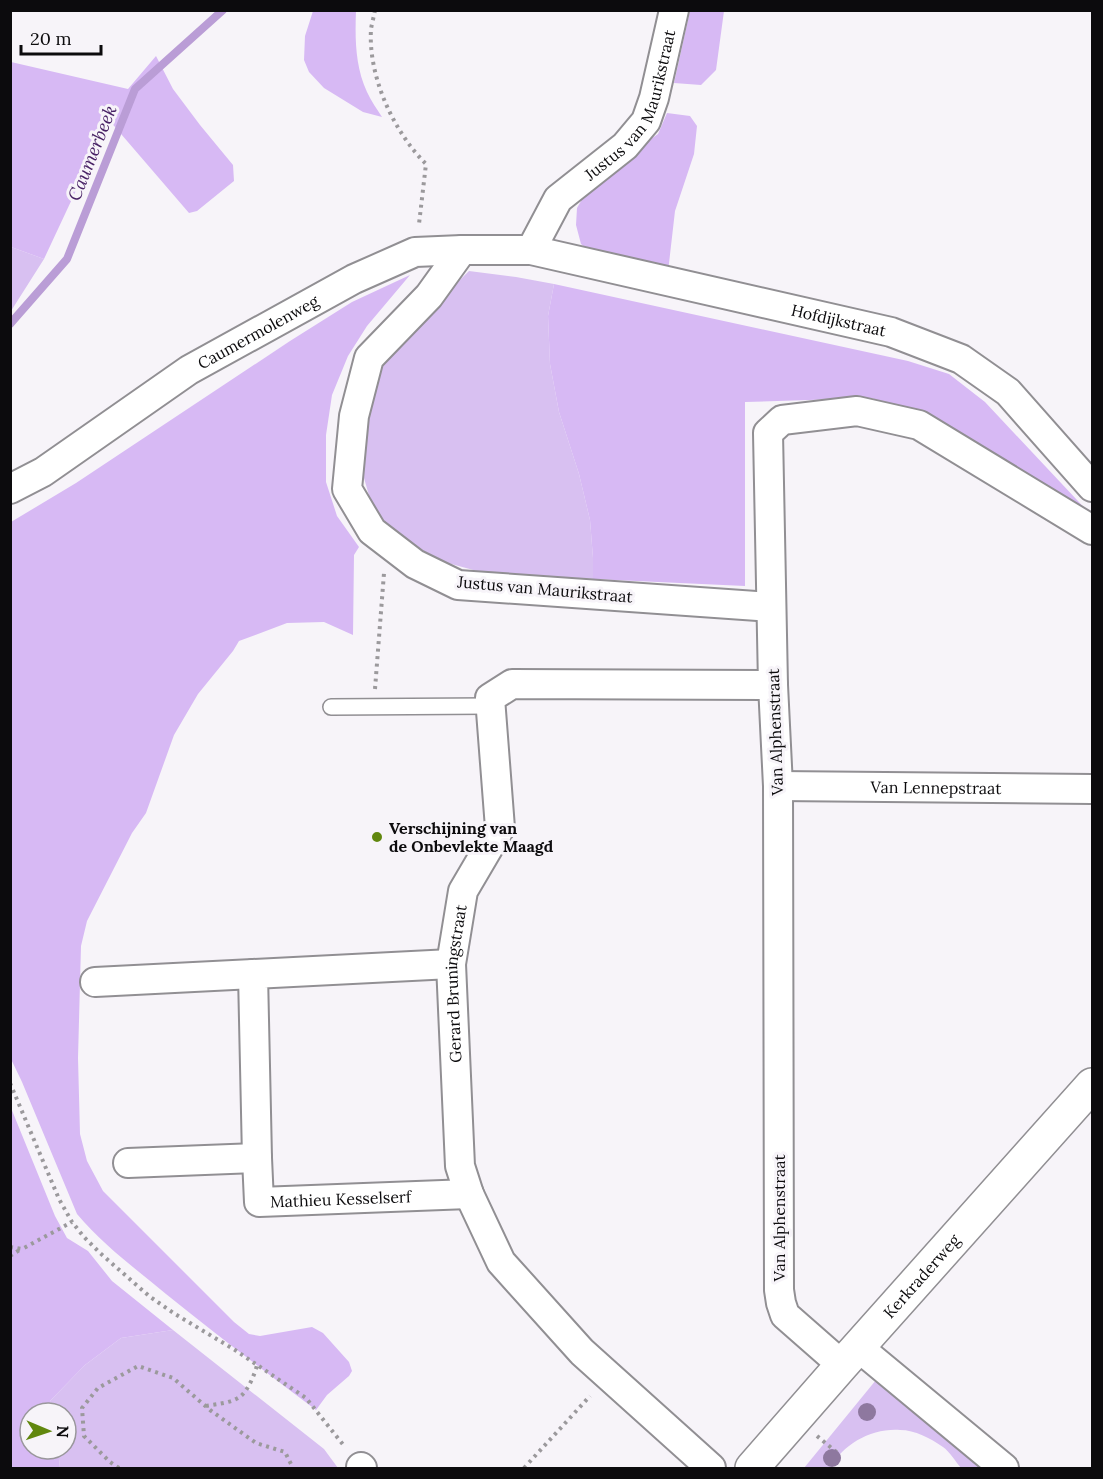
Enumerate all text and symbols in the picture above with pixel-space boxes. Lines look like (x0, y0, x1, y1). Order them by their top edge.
scale bar (21, 18, 100, 56)
text: 20 m (30, 27, 72, 50)
street label: Justus van Maurikstraat (579, 27, 679, 185)
water label: Caumerbeek (62, 102, 122, 204)
street label: Caumermolenweg (194, 290, 323, 373)
street label: Hofdijkstraat (789, 300, 889, 341)
street label: Justus van Maurikstraat (456, 571, 634, 607)
street label: Van Alphenstraat (763, 667, 787, 797)
street label: Van Lennepstraat (869, 777, 1002, 798)
place label: Verschijning van de Onbevlekte Maagd (389, 818, 554, 856)
marker: Verschijning van de Onbevlekte Maagd (370, 830, 384, 844)
street label: Gerard Bruningstraat (441, 902, 471, 1063)
street label: Van Alphenstraat (769, 1154, 789, 1283)
street label: Mathieu Kesselserf (270, 1186, 413, 1212)
street label: Kerkraderweg (879, 1229, 965, 1322)
north arrow (18, 1401, 78, 1461)
text: N (53, 1425, 73, 1438)

